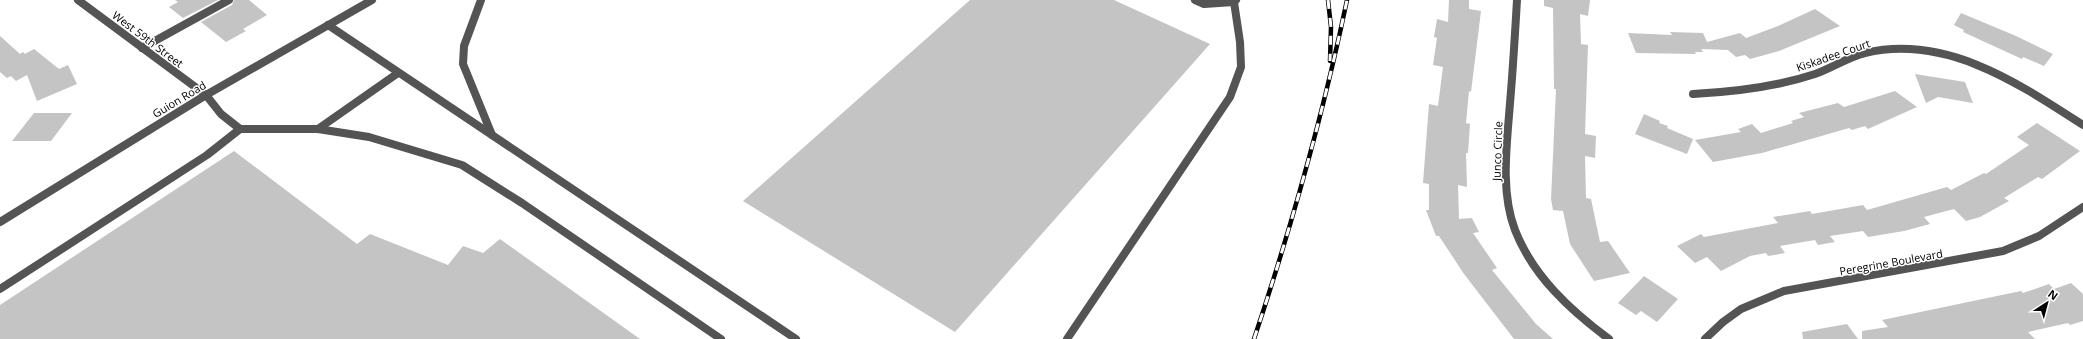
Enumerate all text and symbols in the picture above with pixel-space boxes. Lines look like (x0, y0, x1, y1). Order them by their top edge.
street label: West 59th Street (109, 7, 187, 71)
street label: Kiskadee Court (1794, 35, 1872, 75)
street label: Guion Road (149, 77, 209, 121)
street label: Junco Circle (1488, 121, 1506, 182)
street label: Peregrine Boulevard (1838, 246, 1944, 278)
north arrow (2027, 283, 2067, 323)
text: N (2045, 286, 2061, 303)

